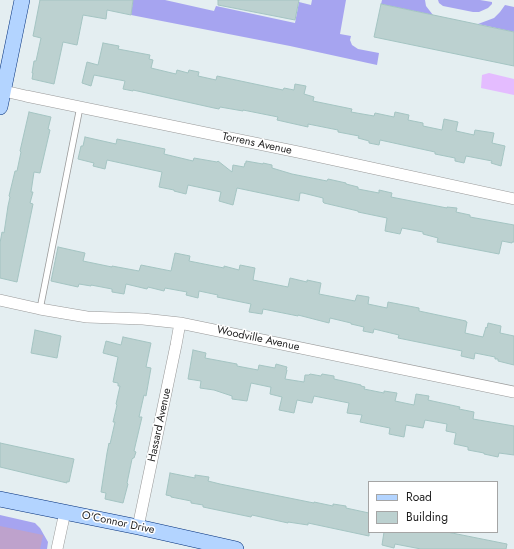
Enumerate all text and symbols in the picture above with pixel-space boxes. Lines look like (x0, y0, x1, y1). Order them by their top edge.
street label: Torrens Avenue (221, 130, 293, 158)
street label: Woodville Avenue (215, 324, 301, 354)
street label: Hassard Avenue (146, 387, 174, 463)
legend (368, 481, 498, 533)
text: Road (406, 488, 432, 506)
text: Building (406, 508, 448, 526)
street label: O'Connor Drive (80, 509, 156, 537)

